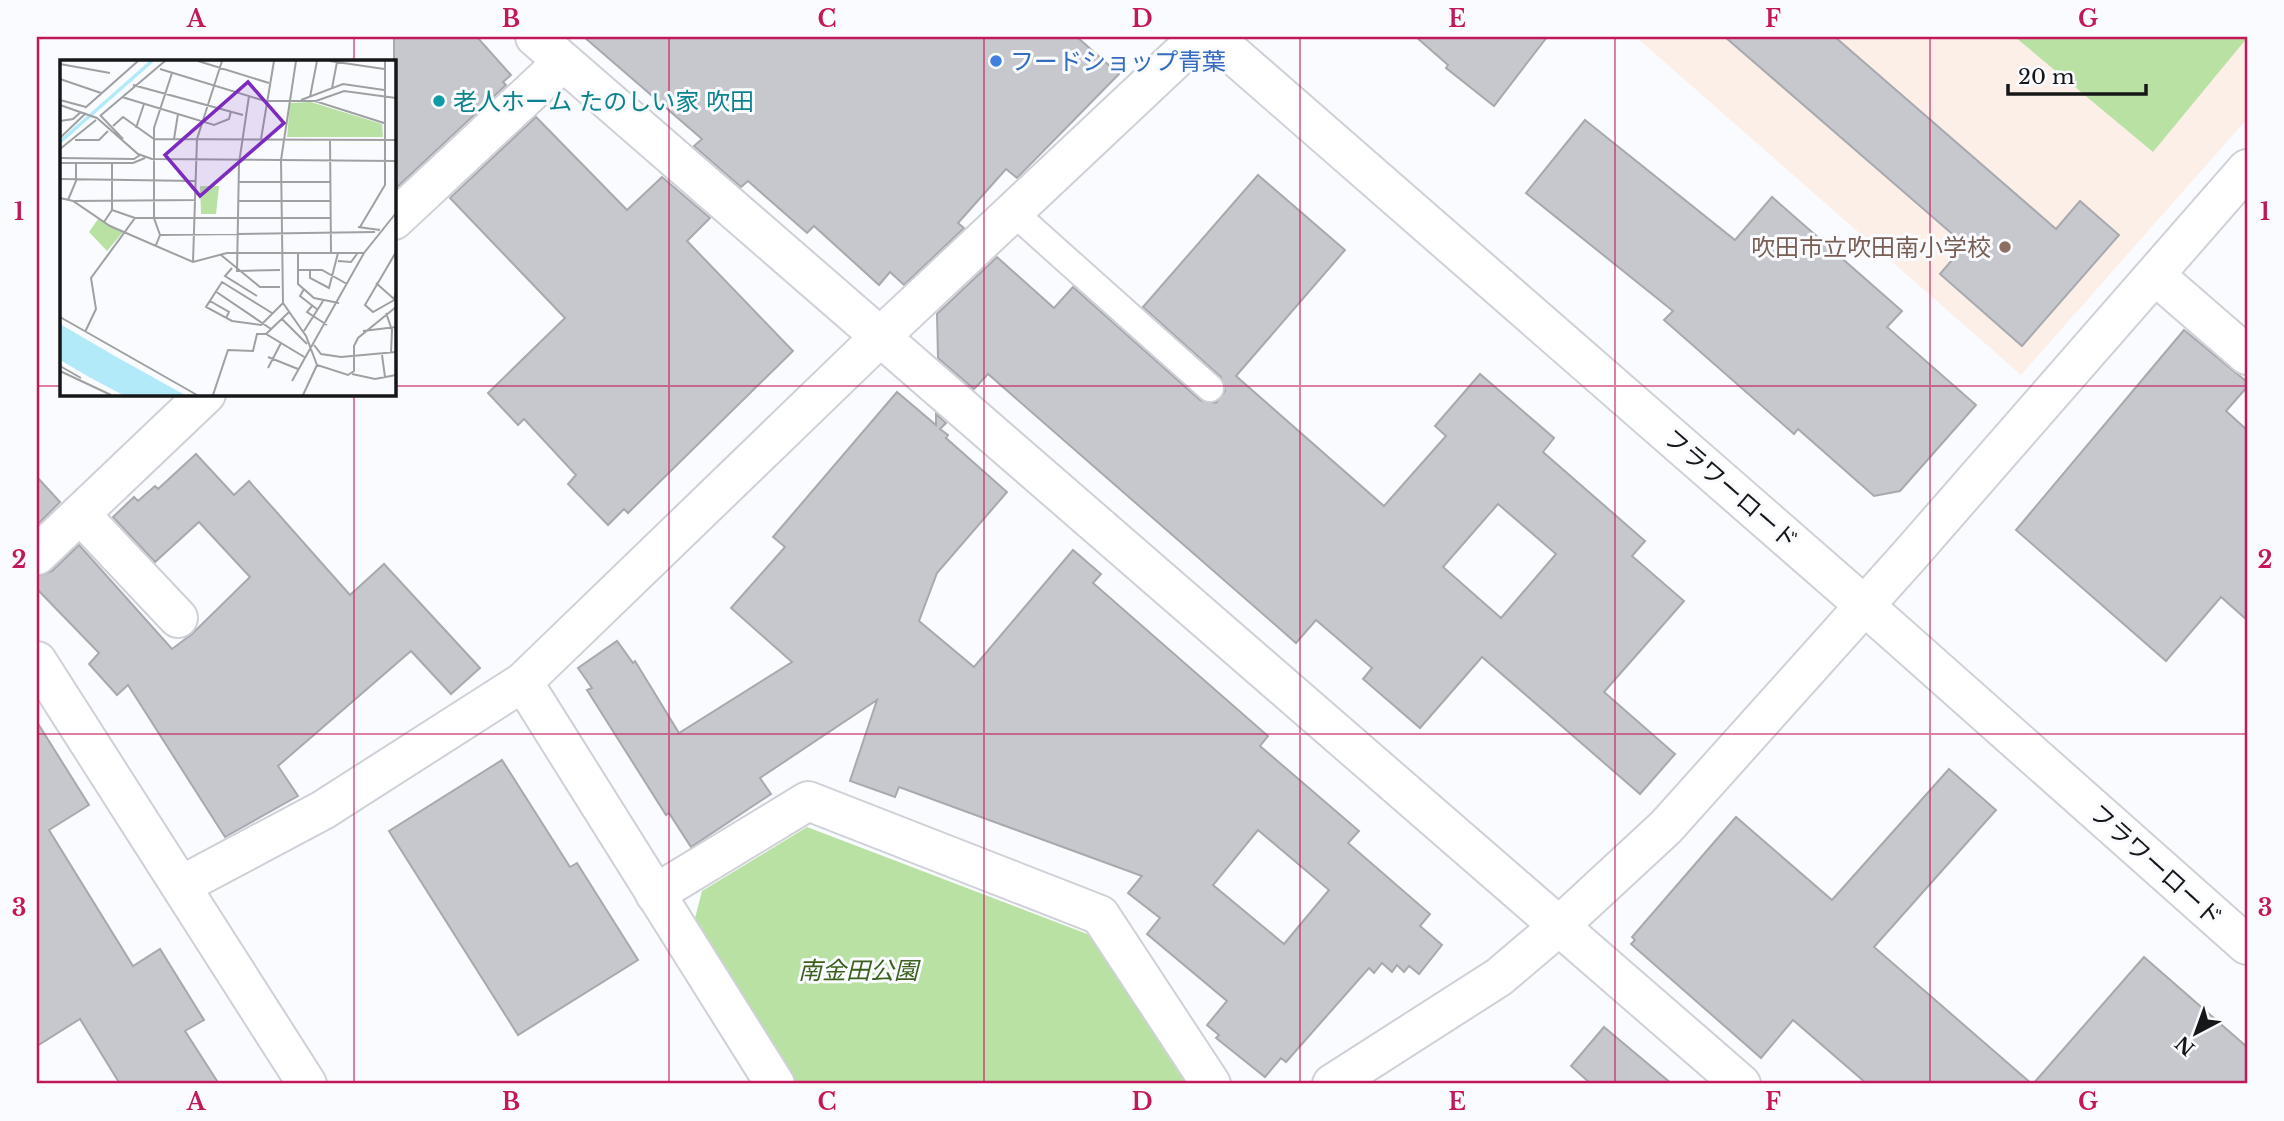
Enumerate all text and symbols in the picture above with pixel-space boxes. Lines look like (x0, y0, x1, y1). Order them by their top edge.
text: A (186, 5, 207, 33)
text: B (502, 5, 520, 33)
text: C (818, 5, 836, 33)
text: D (1131, 5, 1153, 33)
text: E (1448, 5, 1466, 33)
text: F (1765, 5, 1781, 33)
text: G (2078, 5, 2098, 33)
place label: フードショップ青葉 (1010, 47, 1226, 76)
scale bar (2008, 52, 2146, 96)
marker: フードショップ青葉 (988, 53, 1004, 69)
inset map (60, 60, 396, 396)
text: 20 m (2018, 64, 2075, 90)
place label: 老人ホーム たのしい家 吹田 (453, 87, 754, 116)
marker: 老人ホーム たのしい家 吹田 (431, 93, 447, 109)
text: 1 (14, 198, 24, 226)
text: 1 (2260, 198, 2270, 226)
place label: 吹田市立吹田南小学校 (1751, 233, 1991, 262)
marker: 吹田市立吹田南小学校 (1997, 239, 2013, 255)
street label: フラワーロード (1658, 423, 1804, 555)
text: 2 (12, 546, 26, 574)
text: 2 (2258, 546, 2272, 574)
street label: フラワーロード (2084, 798, 2228, 932)
text: 3 (12, 894, 26, 922)
text: 3 (2258, 894, 2272, 922)
park label: 南金田公園 (798, 956, 921, 985)
north arrow (2162, 998, 2232, 1068)
text: N (2171, 1031, 2199, 1060)
text: A (186, 1088, 207, 1116)
text: B (502, 1088, 520, 1116)
text: C (818, 1088, 836, 1116)
text: D (1131, 1088, 1153, 1116)
text: E (1448, 1088, 1466, 1116)
text: F (1765, 1088, 1781, 1116)
text: G (2078, 1088, 2098, 1116)

